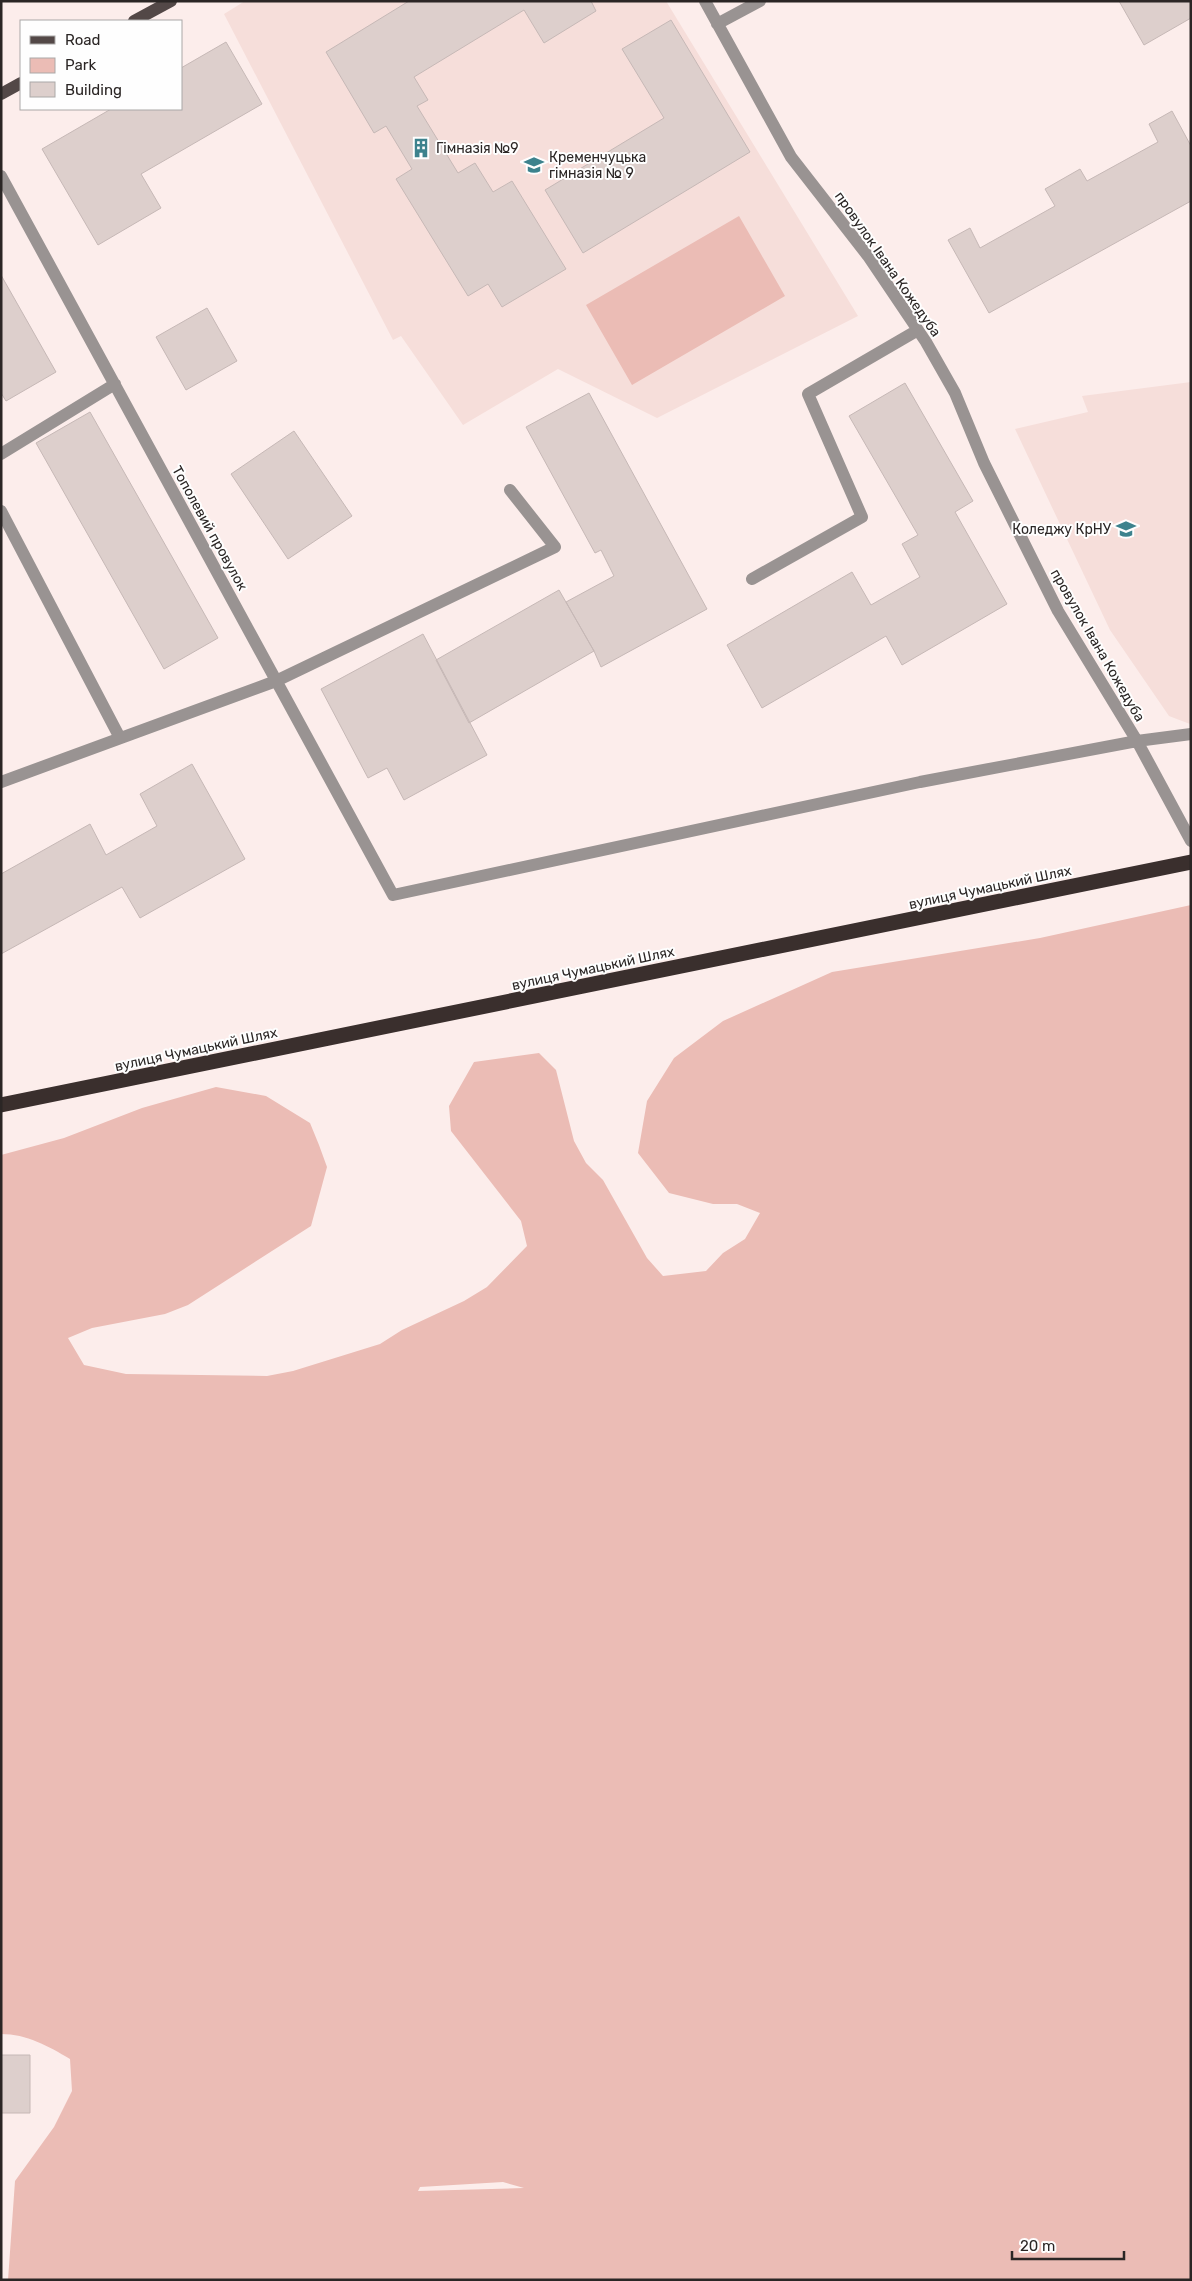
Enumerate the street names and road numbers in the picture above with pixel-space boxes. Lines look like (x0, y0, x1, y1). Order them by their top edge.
street label: провулок Івана Кожедуба (831, 188, 944, 340)
street label: Тополевий провулок (168, 463, 251, 594)
street label: провулок Івана Кожедуба (1047, 566, 1148, 725)
street label: вулиця Чумацький Шлях (907, 862, 1073, 913)
street label: вулиця Чумацький Шлях (510, 943, 676, 994)
street label: вулиця Чумацький Шлях (113, 1024, 279, 1075)

